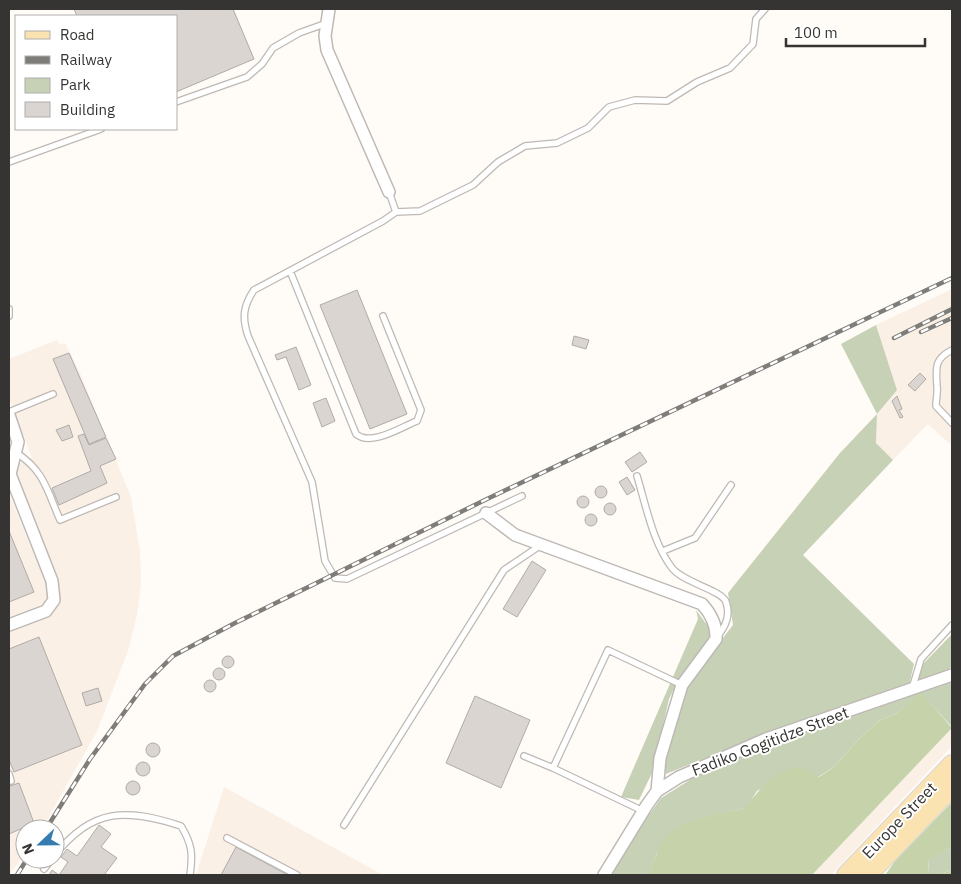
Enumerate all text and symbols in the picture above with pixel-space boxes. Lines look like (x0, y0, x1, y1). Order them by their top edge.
legend (15, 15, 178, 130)
scale bar (786, 15, 925, 47)
text: 100 m (794, 23, 838, 42)
text: Road (60, 25, 95, 44)
text: Railway (60, 50, 113, 69)
text: Park (60, 75, 90, 94)
text: Building (60, 100, 115, 119)
street label: Fadiko Gogitidze Street (689, 702, 851, 780)
street label: Europe Street (857, 777, 941, 863)
north arrow (15, 819, 65, 869)
text: N (18, 841, 38, 857)

